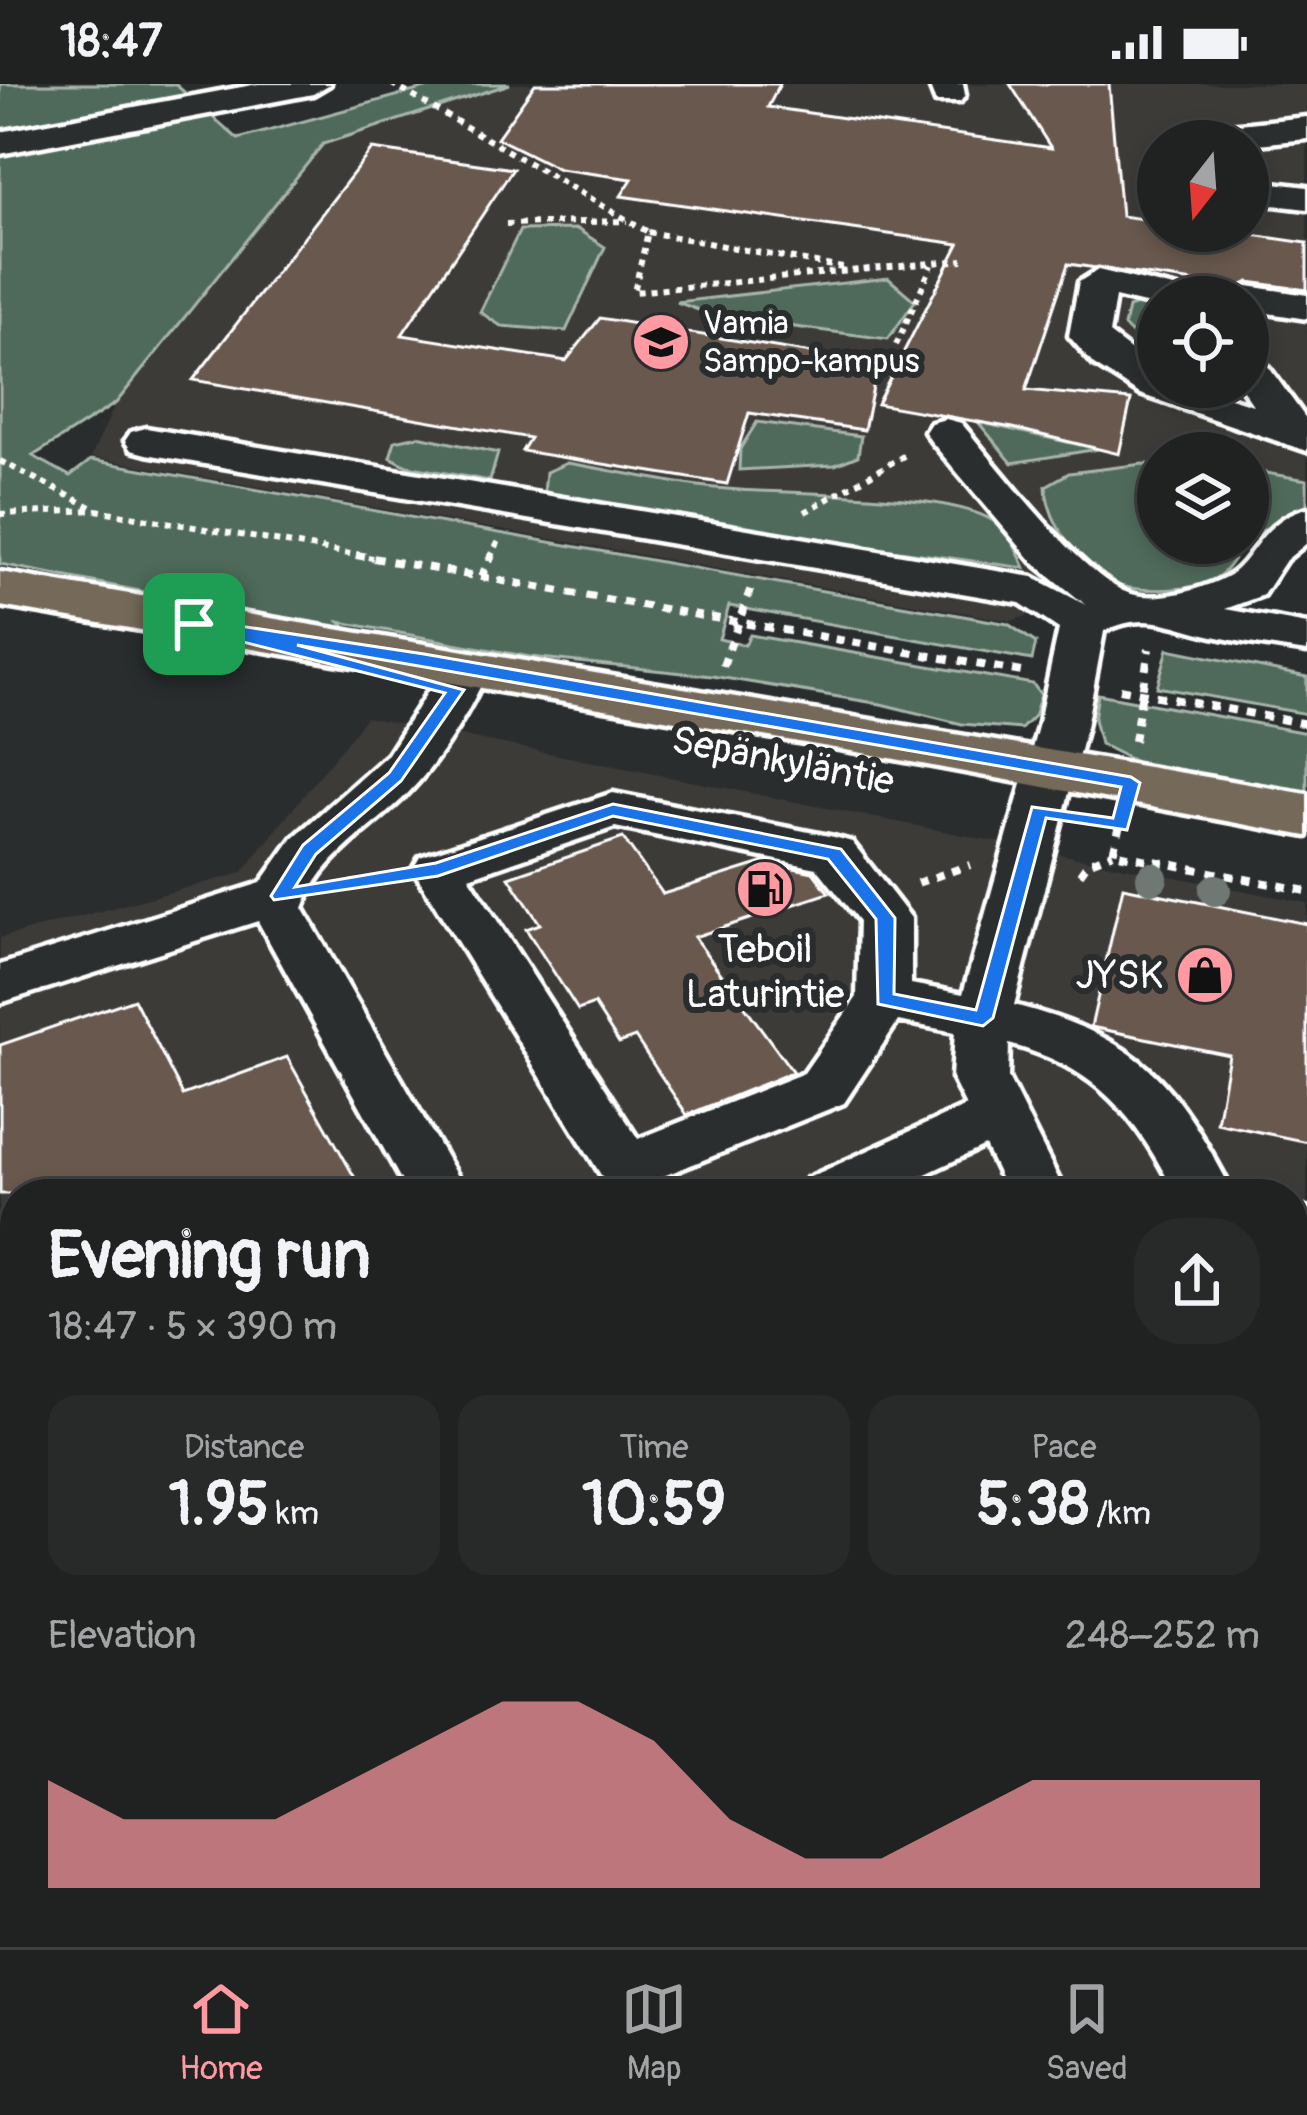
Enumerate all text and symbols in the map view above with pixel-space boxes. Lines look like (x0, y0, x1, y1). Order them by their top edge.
text: 18:47 (60, 14, 162, 70)
north arrow (1137, 120, 1269, 252)
map controls (1137, 120, 1269, 564)
button: locate (1137, 276, 1269, 408)
place label: Vamia Sampo-kampus (703, 303, 920, 382)
school or university icon: Vamia Sampo-kampus (630, 311, 692, 373)
button: layers (1137, 432, 1269, 564)
pin (143, 573, 245, 675)
icon: arrive (161, 591, 227, 657)
street label: Sepänkyläntie (668, 715, 898, 807)
fuel station icon: Teboil Laturintie (734, 858, 796, 920)
place label: Teboil Laturintie (686, 925, 844, 1019)
shop icon: JYSK (1174, 944, 1236, 1006)
place label: JYSK (1075, 951, 1163, 1000)
text: Evening run (48, 1215, 371, 1298)
button: share (1134, 1218, 1260, 1344)
text: 18:47 · 5 × 390 m (48, 1302, 337, 1351)
text: Distance (184, 1427, 304, 1468)
text: Time (620, 1427, 688, 1468)
text: Pace (1031, 1427, 1097, 1468)
text: 1.95 (169, 1468, 269, 1543)
text: 10:59 (582, 1468, 726, 1543)
text: 5:38 (977, 1468, 1089, 1543)
text: km (269, 1493, 319, 1534)
text: /km (1089, 1493, 1151, 1534)
text: Elevation (48, 1611, 197, 1660)
text: 248–252 m (1065, 1611, 1260, 1660)
tab: Home (179, 1976, 263, 2089)
tab: Map (621, 1976, 687, 2089)
tab: Saved (1046, 1976, 1128, 2089)

